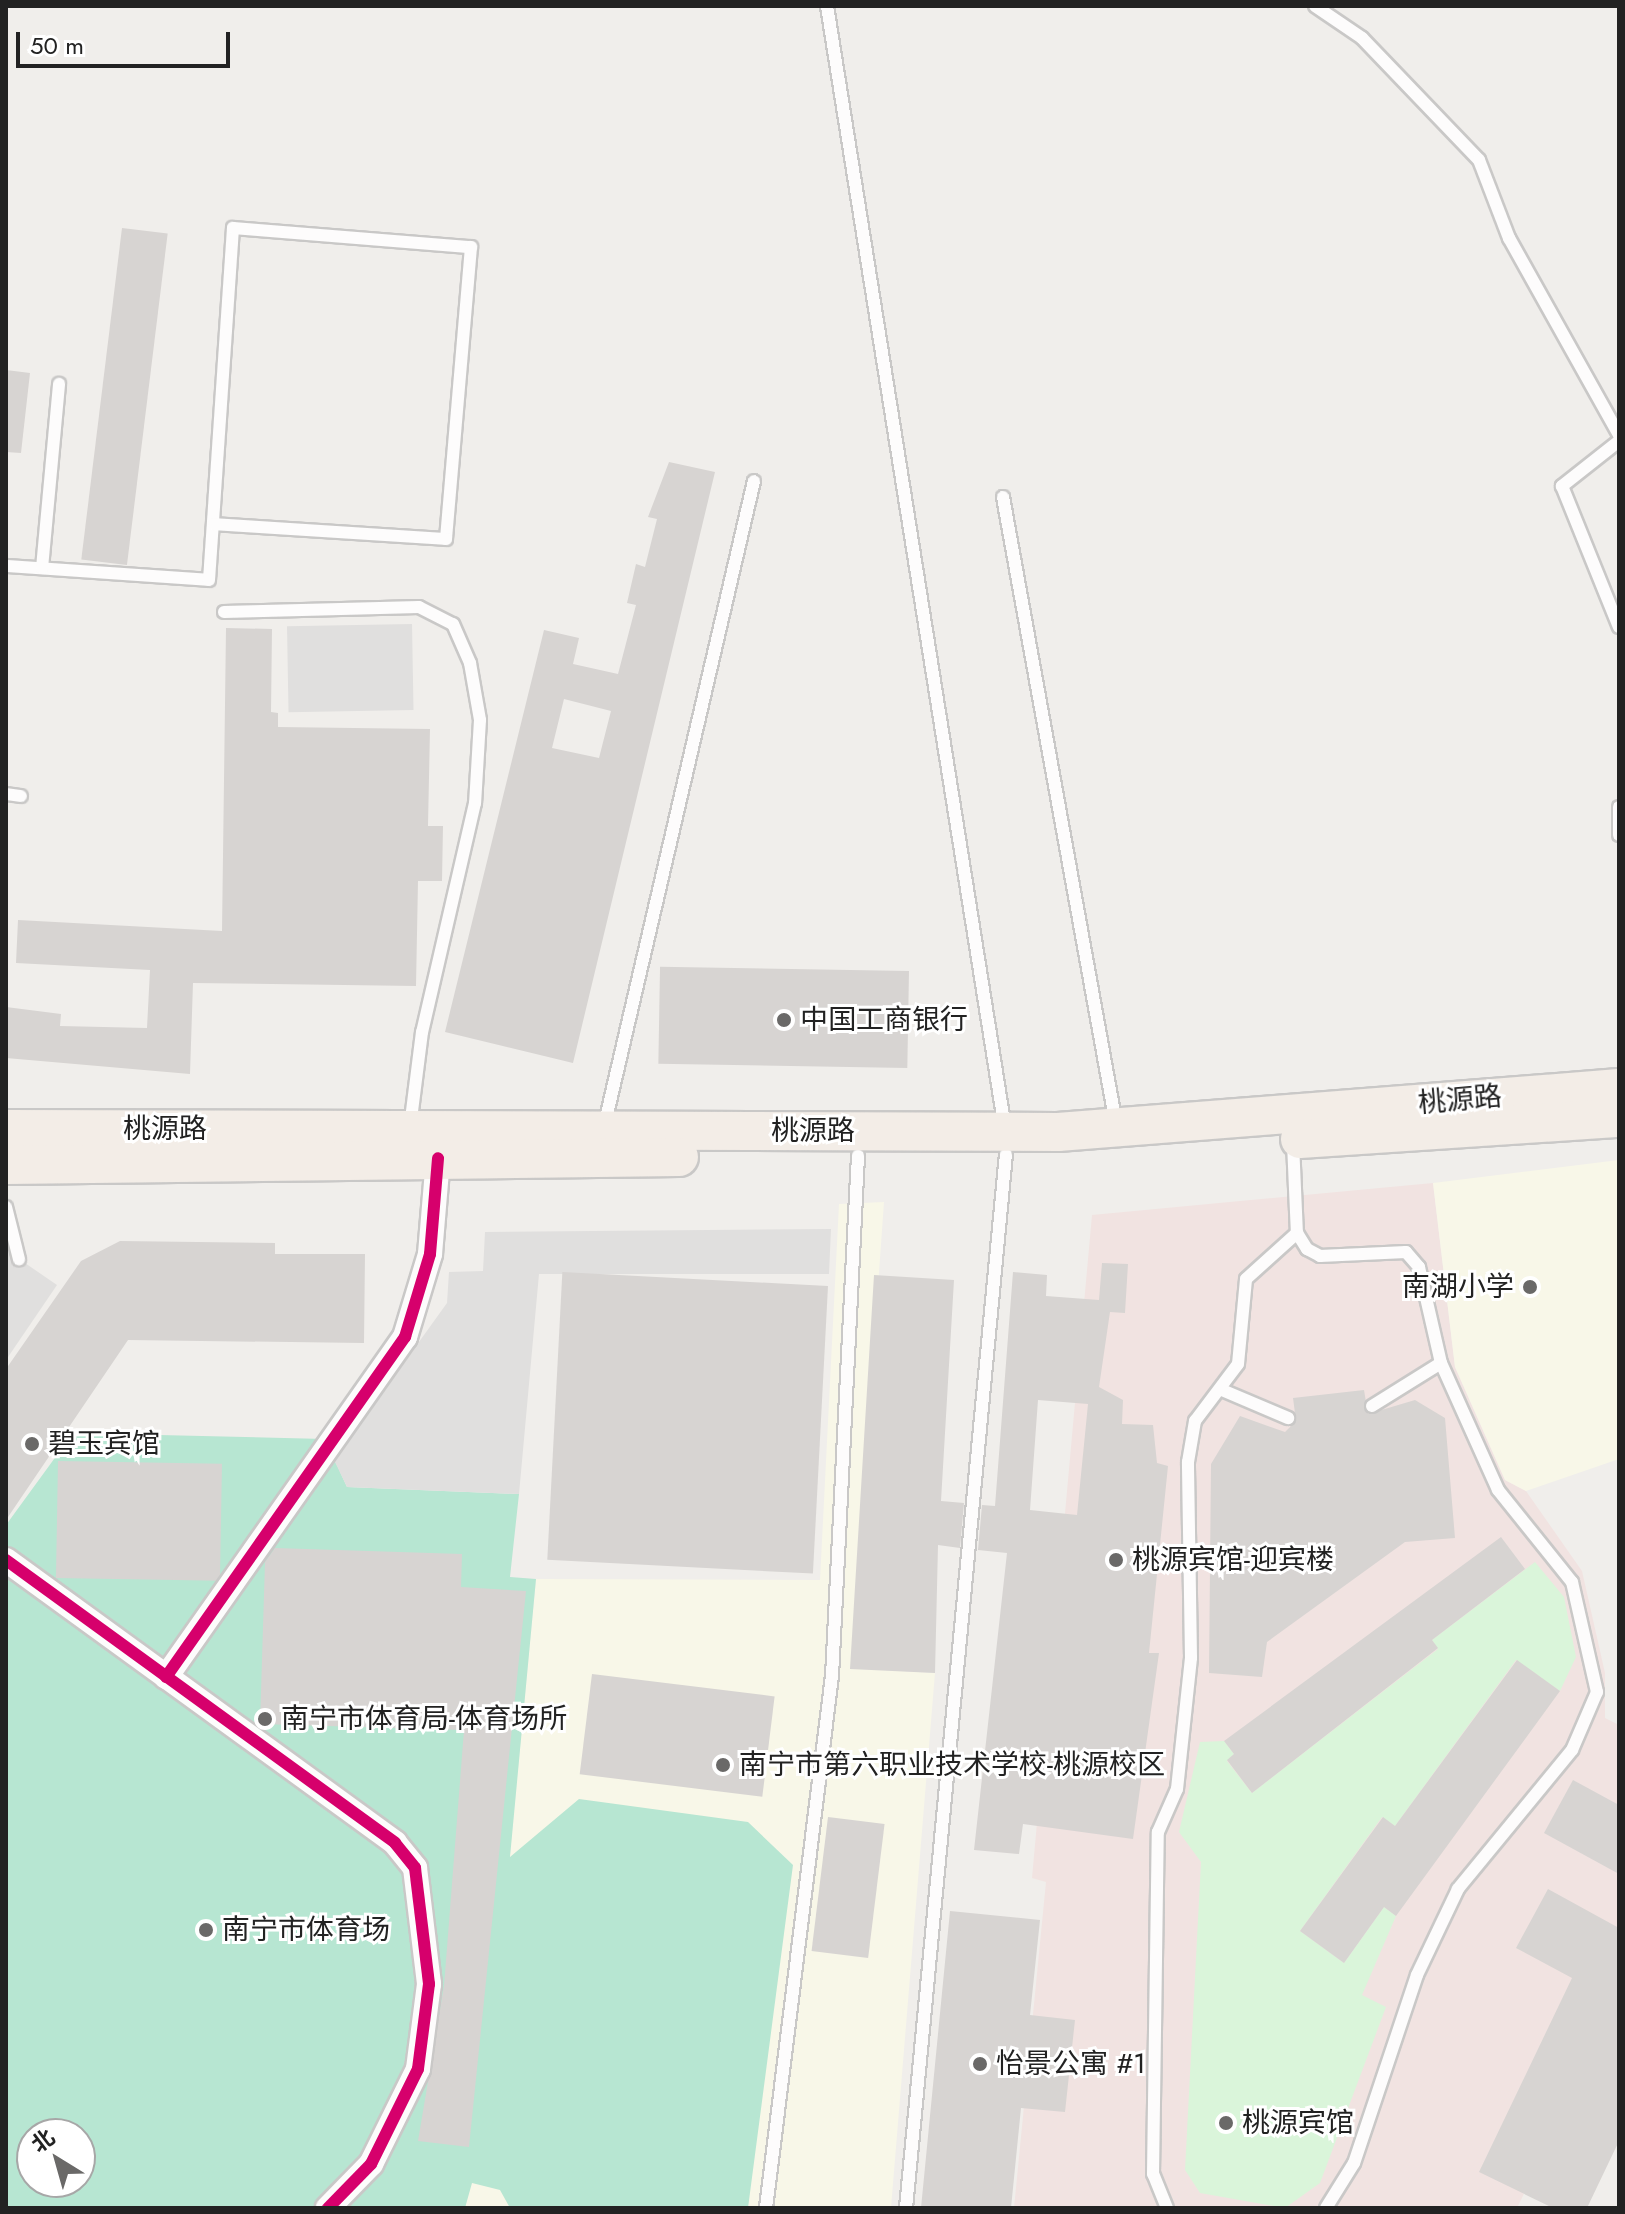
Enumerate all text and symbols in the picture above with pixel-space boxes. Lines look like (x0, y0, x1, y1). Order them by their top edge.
scale bar (20, 16, 234, 66)
text: 50 m (30, 28, 84, 63)
place label: 中国工商银行 (800, 1003, 968, 1037)
marker: 中国工商银行 (775, 1011, 793, 1029)
street label: 桃源路 (1417, 1080, 1503, 1120)
street label: 桃源路 (123, 1112, 207, 1146)
street label: 桃源路 (771, 1114, 855, 1148)
place label: 南湖小学 (1402, 1270, 1514, 1304)
marker: 南湖小学 (1521, 1278, 1539, 1296)
place label: 碧玉宾馆 (48, 1427, 160, 1461)
marker: 碧玉宾馆 (23, 1435, 41, 1453)
place label: 桃源宾馆-迎宾楼 (1132, 1543, 1334, 1577)
marker: 桃源宾馆-迎宾楼 (1107, 1551, 1125, 1569)
place label: 南宁市体育局-体育场所 (281, 1702, 567, 1736)
marker: 南宁市体育局-体育场所 (256, 1710, 274, 1728)
place label: 南宁市第六职业技术学校-桃源校区 (739, 1748, 1165, 1782)
marker: 南宁市第六职业技术学校-桃源校区 (714, 1756, 732, 1774)
place label: 南宁市体育场 (222, 1913, 390, 1947)
marker: 南宁市体育场 (197, 1921, 215, 1939)
place label: 怡景公寓 #1 (996, 2047, 1146, 2081)
marker: 怡景公寓 #1 (971, 2055, 989, 2073)
place label: 桃源宾馆 (1242, 2106, 1354, 2140)
marker: 桃源宾馆 (1217, 2114, 1235, 2132)
north arrow (16, 2118, 96, 2198)
text: 北 (24, 2121, 61, 2160)

